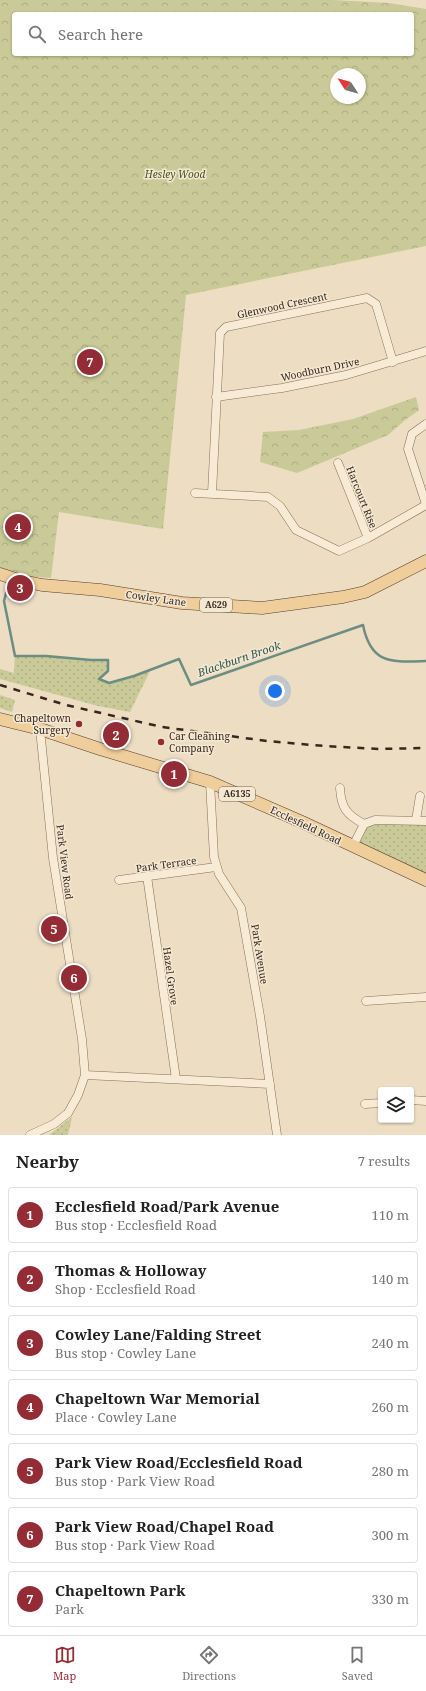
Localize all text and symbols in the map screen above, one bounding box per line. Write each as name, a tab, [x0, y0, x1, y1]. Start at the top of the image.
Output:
search box	[12, 12, 414, 56]
icon: search	[26, 23, 48, 45]
text: Search here	[58, 24, 143, 44]
north arrow	[330, 68, 366, 104]
park label: Hesley Wood	[144, 167, 205, 181]
street label: Glenwood Crescent	[236, 289, 329, 321]
pin: 7	[77, 347, 103, 377]
street label: Woodburn Drive	[279, 354, 361, 384]
street label: Harcourt Rise	[343, 464, 381, 530]
pin: 4	[5, 512, 31, 542]
pin: 3	[7, 573, 33, 603]
street label: Cowley Lane	[125, 587, 187, 609]
road number: A629	[200, 598, 232, 612]
water label: Blackburn Brook	[194, 637, 283, 680]
your location	[265, 681, 285, 701]
place label: Chapeltown Surgery	[14, 711, 72, 737]
marker: Chapeltown Surgery	[74, 719, 84, 729]
pin: 2	[103, 720, 129, 750]
place label: Car Cleaning Company	[169, 729, 230, 755]
marker: Car Cleaning Company	[156, 737, 166, 747]
pin: 1	[161, 759, 187, 789]
road number: A6135	[219, 787, 255, 801]
street label: Ecclesfield Road	[268, 802, 344, 848]
street label: Park View Road	[53, 824, 77, 900]
street label: Park Terrace	[135, 853, 197, 875]
pin: 5	[41, 914, 67, 944]
street label: Park Avenue	[248, 923, 272, 985]
street label: Hazel Grove	[160, 946, 182, 1006]
pin: 6	[61, 963, 87, 993]
map controls	[378, 1087, 414, 1123]
button: layers	[378, 1087, 414, 1123]
text: Nearby	[16, 1150, 79, 1173]
text: 7 results	[358, 1152, 410, 1170]
text: Ecclesfield Road/Park Avenue	[55, 1196, 279, 1216]
text: 1	[26, 1206, 34, 1224]
text: 110 m	[372, 1206, 409, 1224]
text: Bus stop · Ecclesfield Road	[55, 1216, 217, 1234]
text: Thomas & Holloway	[55, 1260, 206, 1280]
text: 2	[26, 1270, 34, 1288]
text: 140 m	[372, 1270, 409, 1288]
text: Shop · Ecclesfield Road	[55, 1280, 196, 1298]
text: Cowley Lane/Falding Street	[55, 1324, 261, 1344]
text: 3	[26, 1334, 34, 1352]
text: 240 m	[372, 1334, 409, 1352]
text: Bus stop · Cowley Lane	[55, 1344, 196, 1362]
text: Chapeltown War Memorial	[55, 1388, 260, 1408]
text: 4	[26, 1398, 34, 1416]
text: 260 m	[372, 1398, 409, 1416]
text: Place · Cowley Lane	[55, 1408, 177, 1426]
text: Park View Road/Ecclesfield Road	[55, 1452, 302, 1472]
text: 5	[26, 1462, 34, 1480]
text: 280 m	[372, 1462, 409, 1480]
text: Bus stop · Park View Road	[55, 1472, 215, 1490]
text: Park View Road/Chapel Road	[55, 1516, 274, 1536]
text: 6	[26, 1526, 34, 1544]
text: 300 m	[372, 1526, 409, 1544]
text: Bus stop · Park View Road	[55, 1536, 215, 1554]
text: Chapeltown Park	[55, 1580, 186, 1600]
text: 7	[26, 1590, 34, 1608]
text: 330 m	[372, 1590, 409, 1608]
text: Park	[55, 1600, 84, 1618]
tab: Map	[53, 1644, 76, 1683]
tab: Directions	[182, 1644, 236, 1683]
tab: Saved	[342, 1644, 373, 1683]

